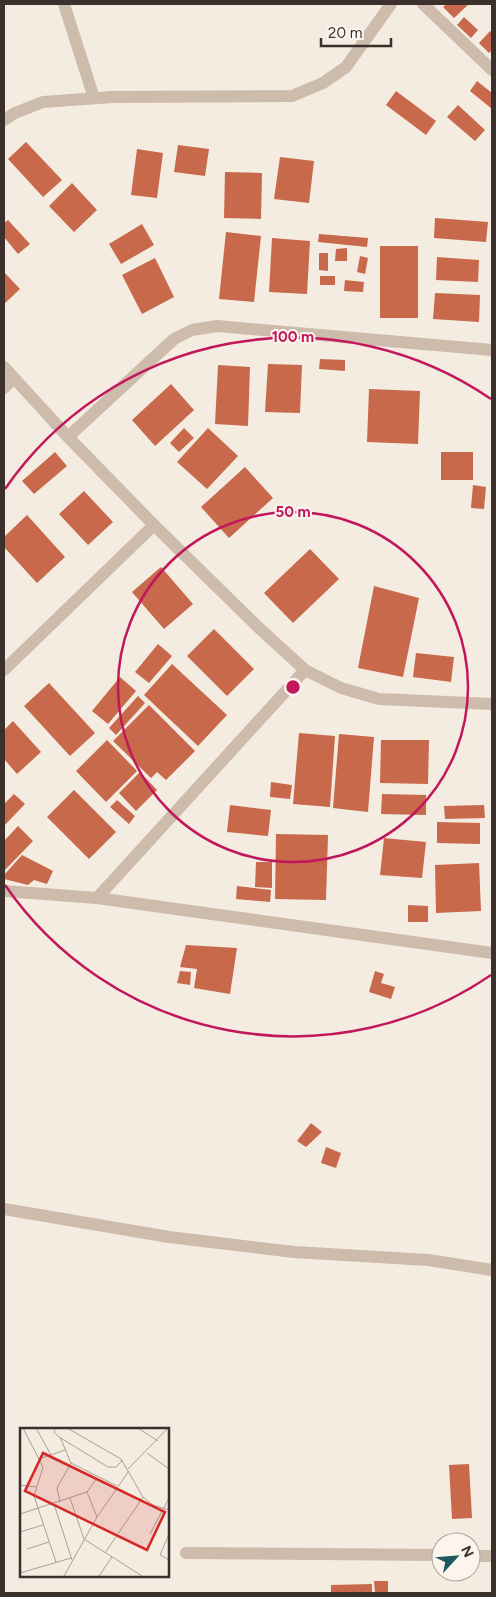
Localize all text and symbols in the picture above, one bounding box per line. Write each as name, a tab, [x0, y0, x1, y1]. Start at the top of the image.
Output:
scale bar	[321, 15, 391, 47]
text: 20 m	[328, 24, 362, 42]
text: 100 m	[272, 328, 314, 346]
text: 50 m	[275, 503, 311, 521]
centre of rings	[284, 678, 302, 696]
inset map	[20, 1428, 169, 1577]
north arrow	[431, 1532, 481, 1582]
text: N	[457, 1543, 477, 1560]

